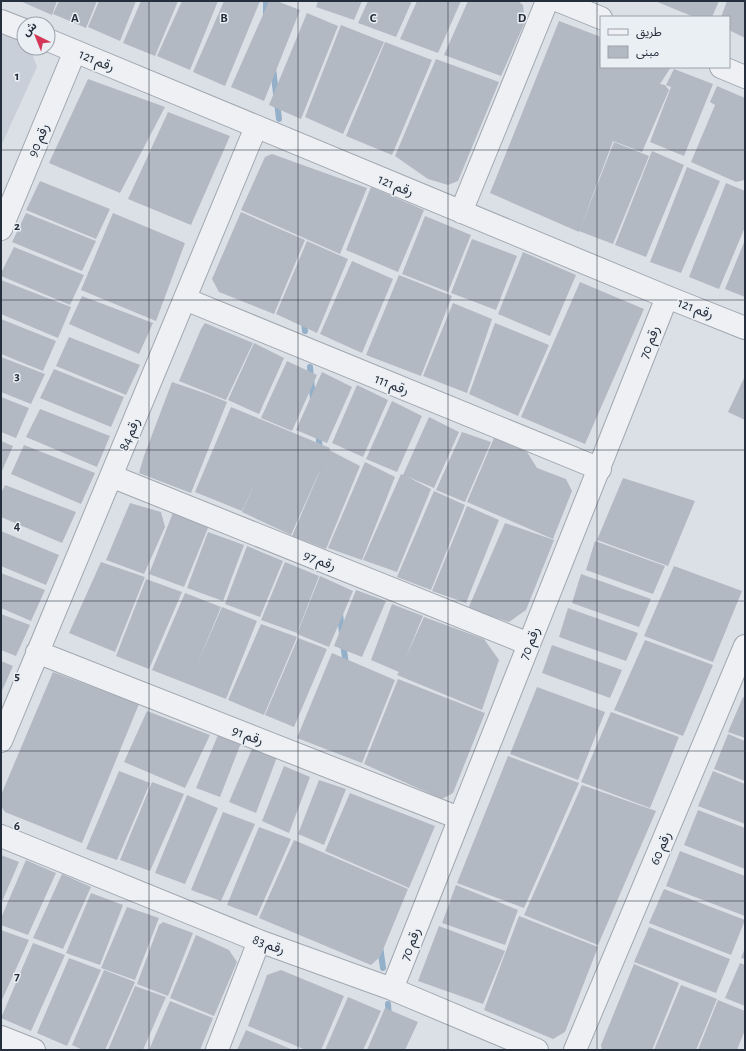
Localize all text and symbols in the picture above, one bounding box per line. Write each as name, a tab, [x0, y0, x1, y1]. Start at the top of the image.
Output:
text: A	[71, 12, 79, 25]
text: B	[220, 12, 228, 25]
text: C	[370, 12, 377, 25]
text: D	[518, 12, 527, 25]
north arrow	[16, 16, 56, 56]
legend	[600, 16, 730, 68]
text: ش	[20, 20, 39, 39]
text: طريق	[636, 26, 662, 40]
text: مبنى	[636, 46, 659, 59]
street label: رقم 121	[76, 47, 116, 77]
text: 1	[15, 70, 19, 83]
street label: رقم 90	[26, 121, 55, 160]
street label: رقم 121	[375, 172, 415, 202]
text: 2	[14, 220, 20, 233]
street label: رقم 121	[675, 296, 716, 325]
street label: رقم 70	[637, 324, 665, 362]
text: 3	[14, 370, 20, 383]
street label: رقم 111	[371, 372, 411, 401]
street label: رقم 84	[117, 416, 146, 454]
text: 4	[14, 520, 21, 533]
street label: رقم 97	[300, 548, 338, 576]
street label: رقم 70	[517, 625, 546, 663]
text: 5	[14, 670, 20, 683]
street label: رقم 91	[229, 724, 265, 751]
text: 6	[14, 820, 20, 833]
street label: رقم 60	[648, 829, 677, 868]
street label: رقم 70	[398, 926, 426, 964]
street label: رقم 83	[249, 932, 287, 960]
text: 7	[14, 970, 20, 983]

